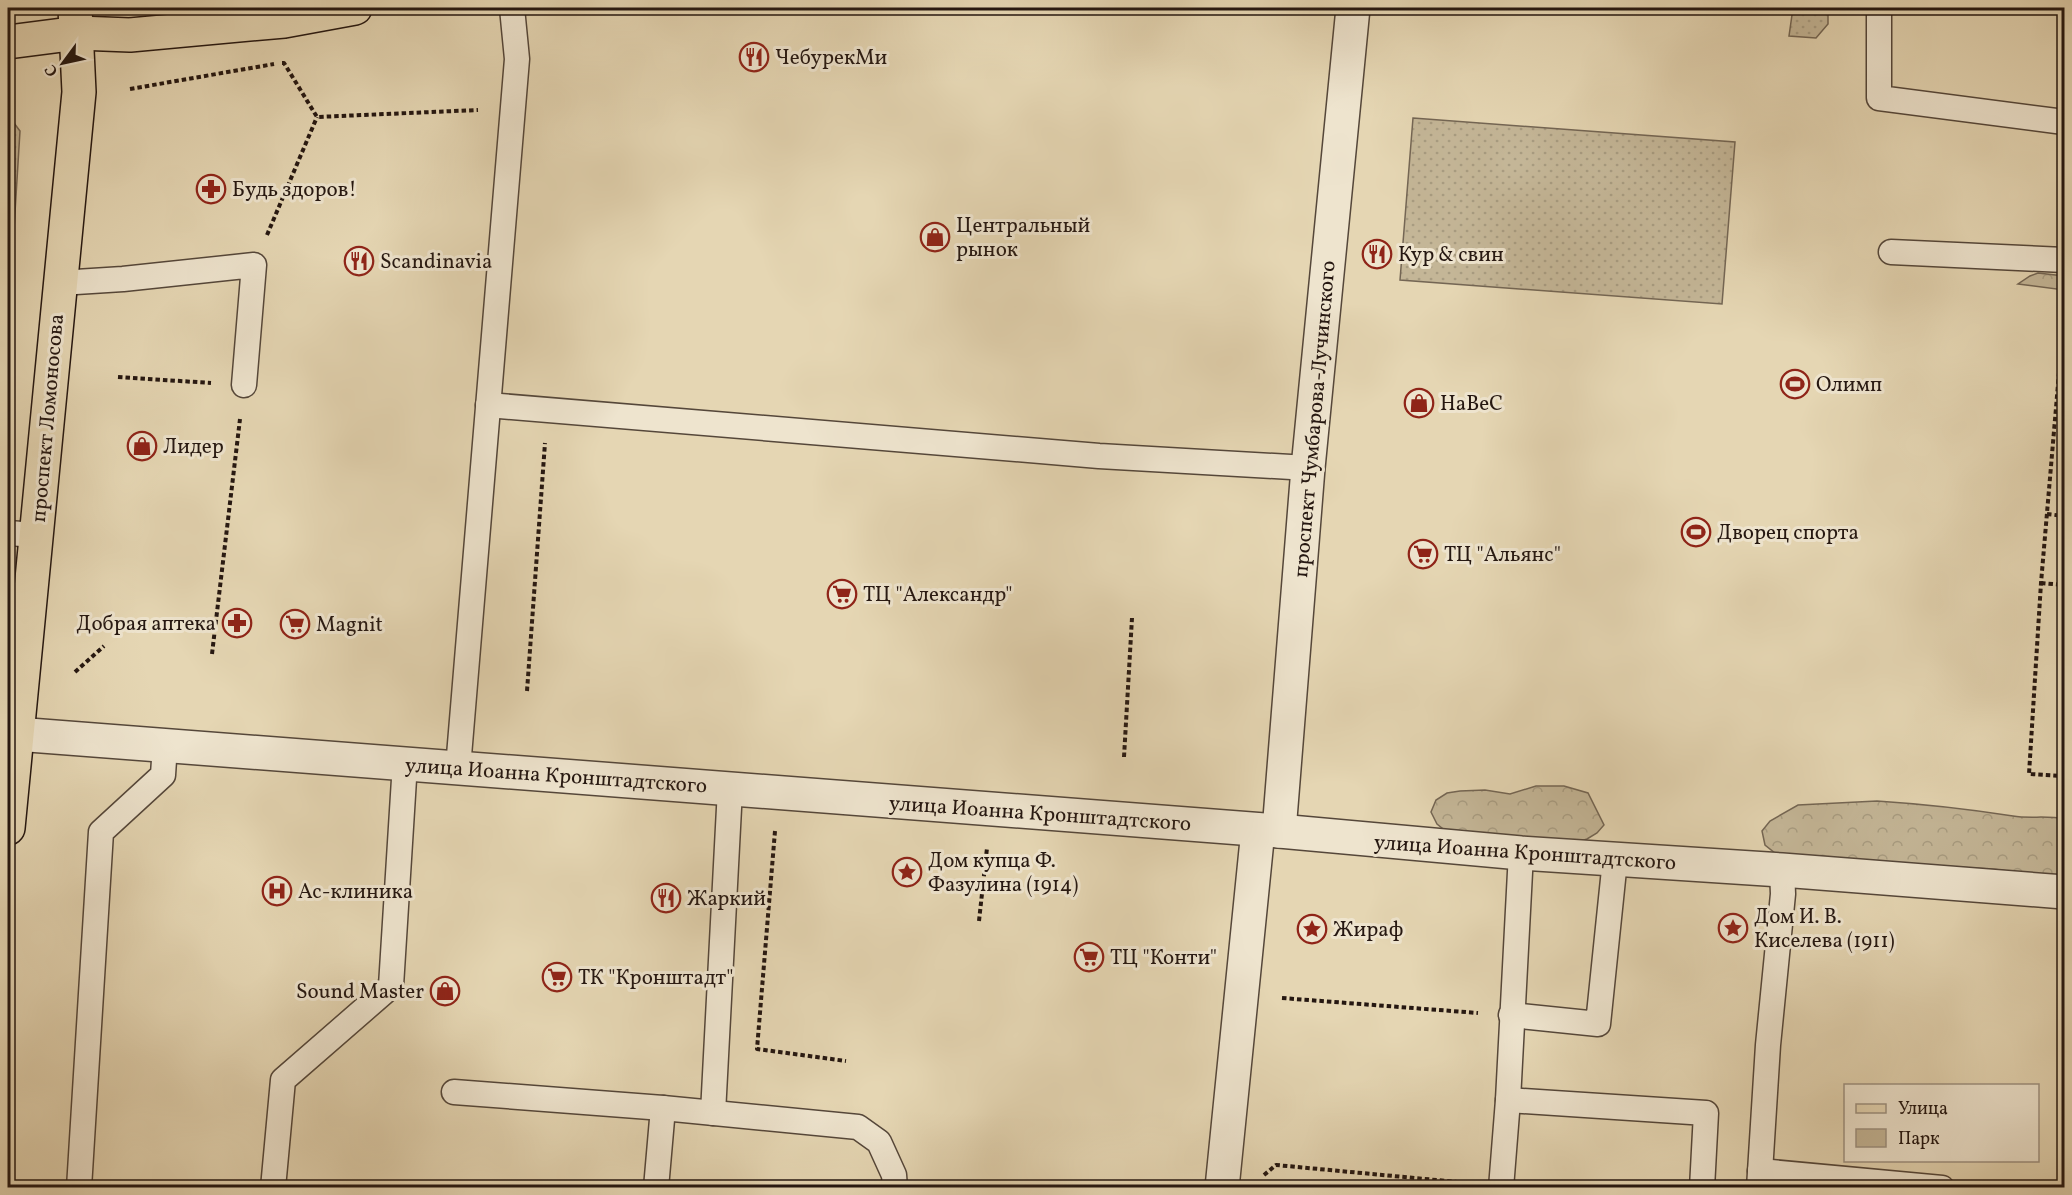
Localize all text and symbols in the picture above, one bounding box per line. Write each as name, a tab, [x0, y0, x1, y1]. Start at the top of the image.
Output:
north arrow	[33, 33, 93, 93]
restaurant icon: ЧебурекМи	[738, 41, 770, 73]
place label: ЧебурекМи	[775, 44, 888, 73]
text: С	[40, 60, 64, 80]
pharmacy icon: Будь здоров!	[195, 173, 227, 205]
place label: Будь здоров!	[232, 176, 357, 205]
place label: Центральный рынок	[956, 212, 1090, 265]
shop icon: Центральный рынок	[919, 221, 951, 253]
restaurant icon: Кур & свин	[1361, 238, 1393, 270]
place label: Кур & свин	[1398, 241, 1504, 270]
restaurant icon: Scandinavia	[343, 245, 375, 277]
place label: Scandinavia	[380, 248, 492, 277]
street label: проспект Чумбарова-Лучинского	[1287, 259, 1344, 579]
street label: проспект Ломоносова	[25, 313, 72, 524]
sports icon: Олимп	[1779, 368, 1811, 400]
place label: Олимп	[1816, 371, 1882, 400]
shop icon: НаВеС	[1403, 387, 1435, 419]
place label: НаВеС	[1440, 390, 1503, 419]
shop icon: Лидер	[126, 430, 158, 462]
place label: Лидер	[163, 433, 224, 462]
sports icon: Дворец спорта	[1680, 516, 1712, 548]
place label: Дворец спорта	[1717, 519, 1859, 548]
supermarket icon: ТЦ "Альянс"	[1407, 538, 1439, 570]
place label: ТЦ "Альянс"	[1444, 541, 1561, 570]
supermarket icon: ТЦ "Александр"	[826, 578, 858, 610]
place label: ТЦ "Александр"	[863, 581, 1013, 610]
pharmacy icon: Добрая аптека	[221, 607, 253, 639]
supermarket icon: Magnit	[279, 608, 311, 640]
place label: Добрая аптека	[76, 610, 216, 639]
place label: Magnit	[316, 611, 383, 640]
street label: улица Иоанна Кронштадтского	[404, 751, 708, 802]
street label: улица Иоанна Кронштадтского	[888, 789, 1192, 840]
street label: улица Иоанна Кронштадтского	[1373, 828, 1677, 879]
place label: Дом купца Ф. Фазулина (1914)	[928, 847, 1078, 900]
place icon: Дом купца Ф. Фазулина (1914)	[891, 856, 923, 888]
hospital icon: Ас-клиника	[261, 875, 293, 907]
place label: Ас-клиника	[298, 878, 413, 907]
restaurant icon: Жаркий	[650, 882, 682, 914]
place label: Жаркий	[687, 885, 766, 914]
place label: Дом И. В. Киселева (1911)	[1754, 903, 1895, 956]
place icon: Дом И. В. Киселева (1911)	[1717, 912, 1749, 944]
place icon: Жираф	[1296, 913, 1328, 945]
place label: Жираф	[1333, 916, 1403, 945]
supermarket icon: ТЦ "Конти"	[1073, 941, 1105, 973]
place label: ТЦ "Конти"	[1110, 944, 1217, 973]
supermarket icon: ТК "Кронштадт"	[541, 961, 573, 993]
place label: ТК "Кронштадт"	[578, 964, 733, 993]
shop icon: Sound Master	[429, 975, 461, 1007]
place label: Sound Master	[296, 978, 424, 1007]
legend	[1844, 1084, 2039, 1162]
text: Улица	[1898, 1097, 1948, 1122]
text: Парк	[1898, 1127, 1940, 1152]

